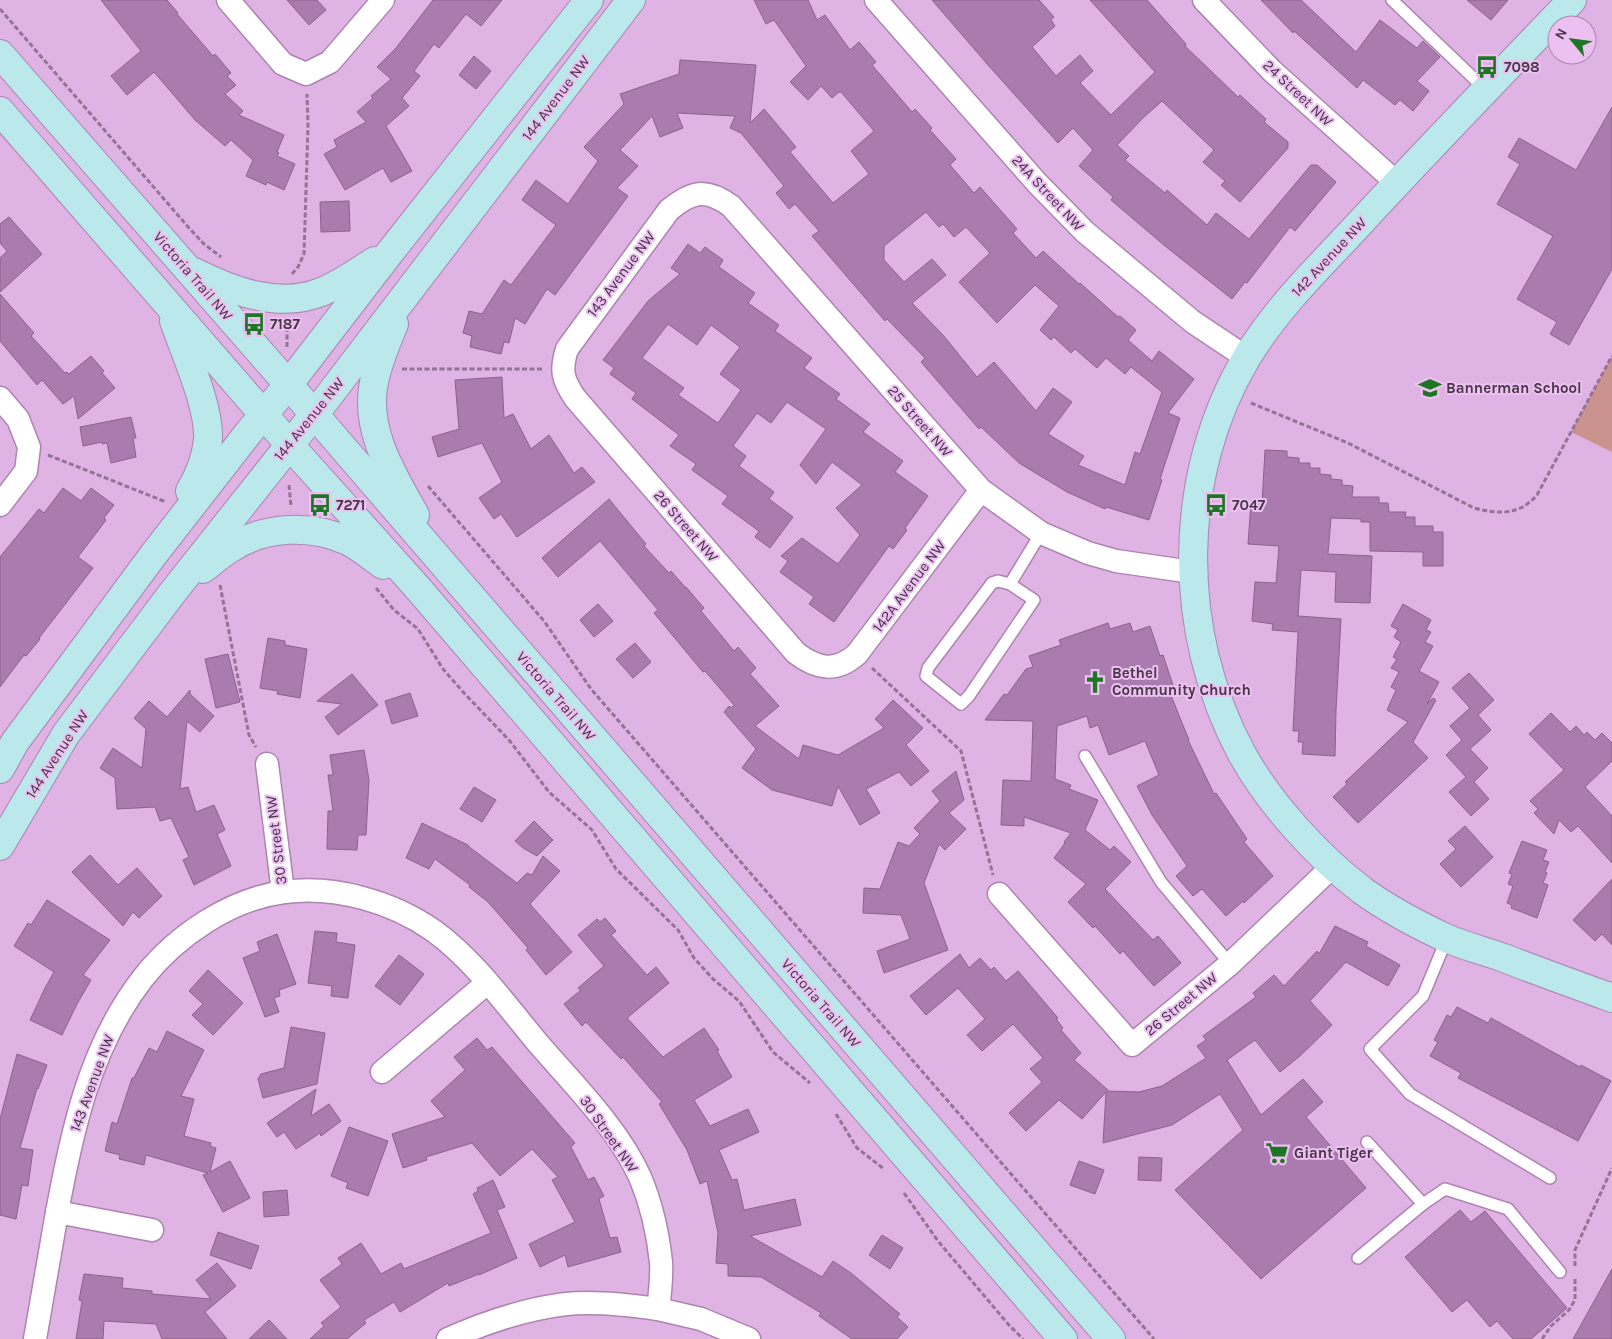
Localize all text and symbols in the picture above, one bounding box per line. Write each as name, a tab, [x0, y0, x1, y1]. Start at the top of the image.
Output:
north arrow	[1547, 15, 1597, 65]
text: N	[1551, 25, 1571, 42]
street label: 144 Avenue NW	[518, 51, 594, 144]
bus stop icon: 7098	[1474, 54, 1500, 80]
street label: 24 Street NW	[1259, 56, 1337, 130]
place label: 7098	[1504, 58, 1540, 76]
street label: 24A Street NW	[1008, 151, 1088, 235]
street label: 142 Avenue NW	[1288, 213, 1371, 301]
street label: 143 Avenue NW	[583, 227, 659, 320]
street label: Victoria Trail NW	[149, 228, 237, 325]
bus stop icon: 7187	[241, 311, 267, 337]
place label: 7187	[270, 315, 301, 333]
street label: 144 Avenue NW	[270, 373, 348, 464]
school or university icon: Bannerman School	[1417, 375, 1443, 401]
place label: Bannerman School	[1446, 379, 1582, 397]
street label: 25 Street NW	[884, 381, 956, 461]
street label: 26 Street NW	[650, 486, 722, 566]
bus stop icon: 7271	[307, 492, 333, 518]
bus stop icon: 7047	[1203, 492, 1229, 518]
place label: 7271	[336, 496, 365, 514]
place label: 7047	[1232, 496, 1266, 514]
street label: 142A Avenue NW	[868, 536, 950, 636]
street label: Victoria Trail NW	[512, 648, 600, 745]
place label: Bethel Community Church	[1112, 664, 1251, 699]
church icon: Bethel Community Church	[1082, 669, 1108, 695]
street label: 144 Avenue NW	[22, 706, 93, 802]
street label: 30 Street NW	[262, 794, 290, 886]
street label: Victoria Trail NW	[777, 955, 865, 1052]
street label: 26 Street NW	[1141, 968, 1221, 1040]
street label: 143 Avenue NW	[66, 1031, 118, 1134]
street label: 30 Street NW	[576, 1092, 642, 1176]
supermarket icon: Giant Tiger	[1264, 1140, 1290, 1166]
place label: Giant Tiger	[1294, 1144, 1372, 1162]

